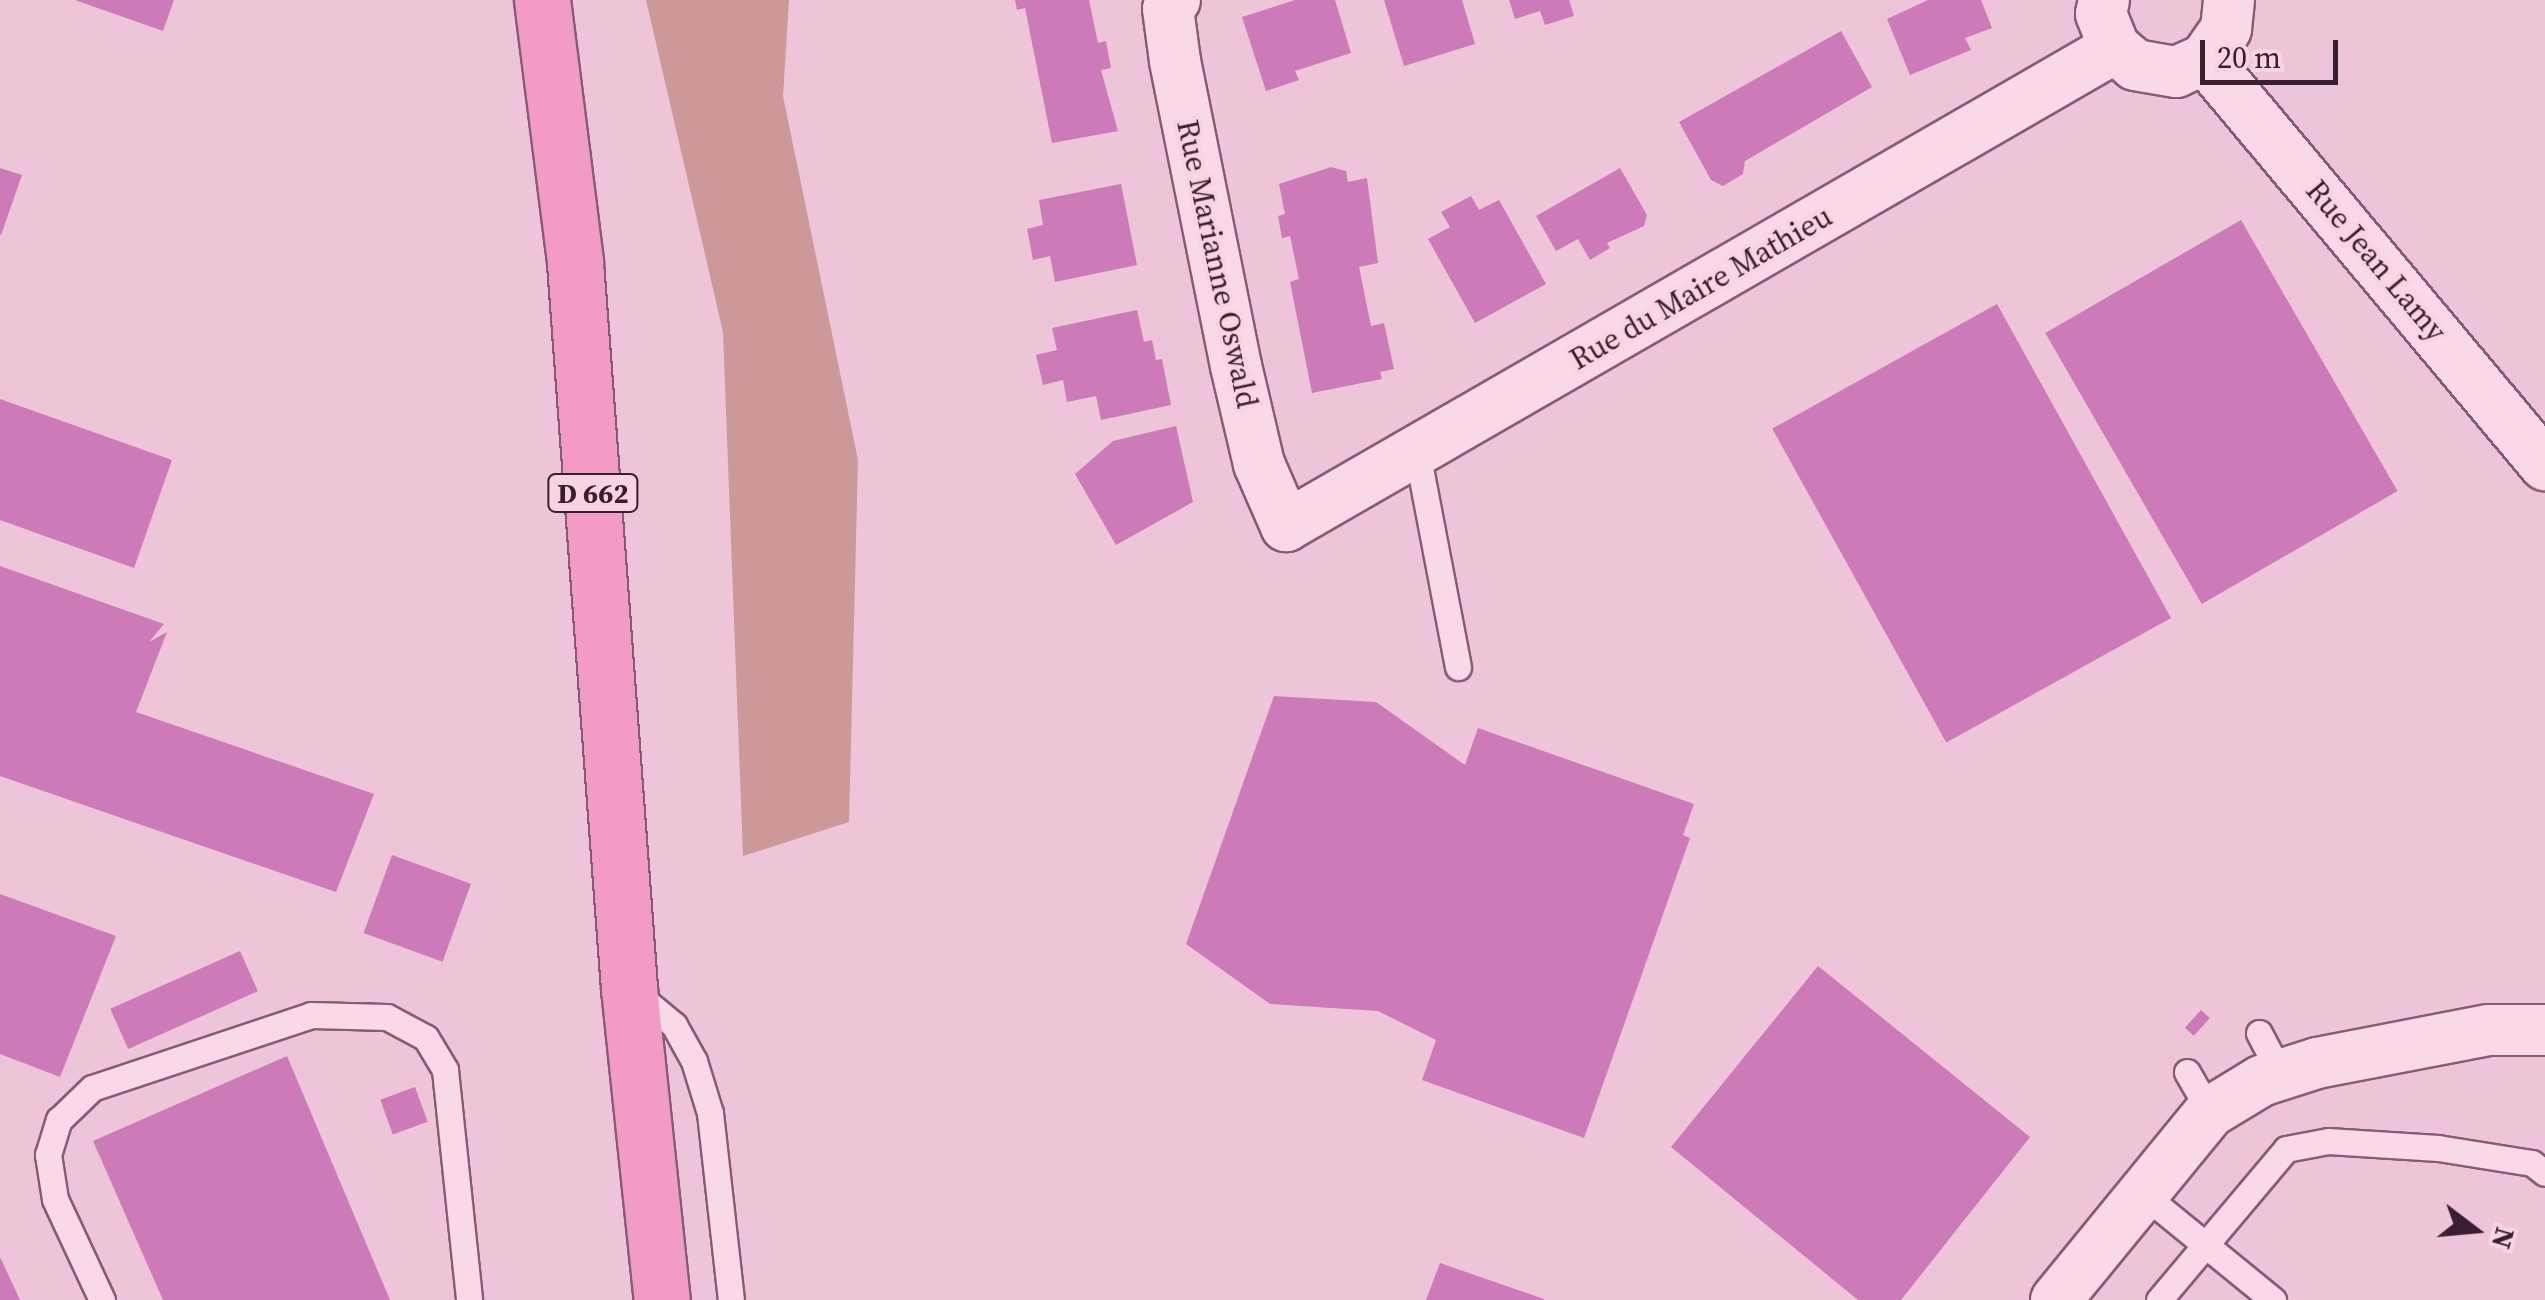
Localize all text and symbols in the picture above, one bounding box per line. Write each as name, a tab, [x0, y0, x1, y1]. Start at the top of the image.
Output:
scale bar	[2205, 20, 2342, 82]
text: 20 m	[2217, 37, 2281, 78]
street label: Rue Marianne Oswald	[1169, 117, 1265, 411]
street label: Rue Jean Lamy	[2298, 173, 2454, 349]
street label: Rue du Maire Mathieu	[1564, 198, 1838, 378]
road number: D 662	[546, 470, 640, 516]
north arrow	[2425, 1180, 2525, 1280]
text: N	[2483, 1223, 2525, 1253]

